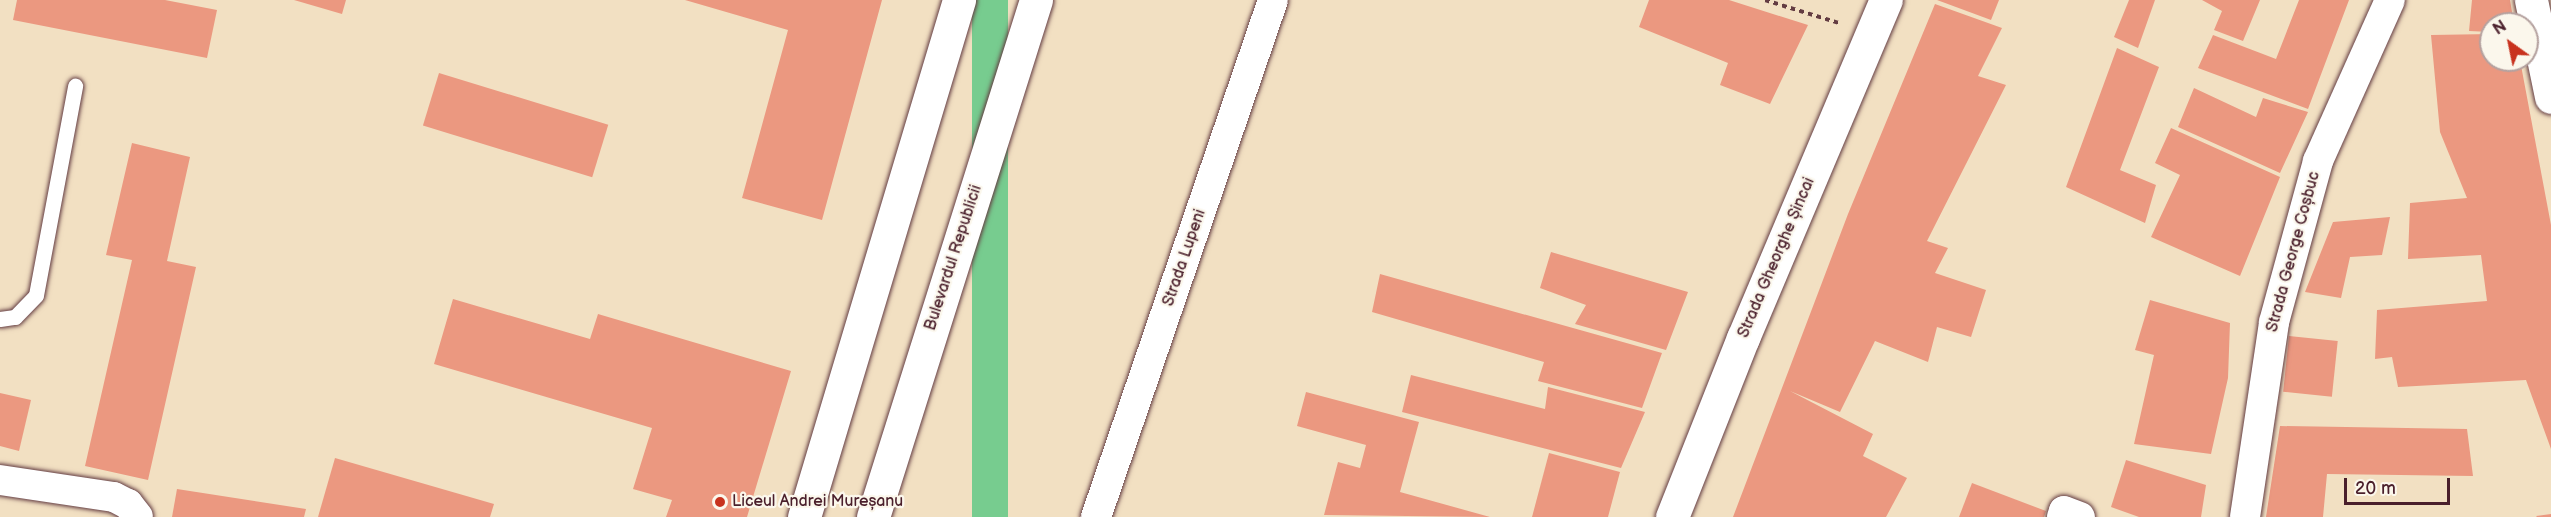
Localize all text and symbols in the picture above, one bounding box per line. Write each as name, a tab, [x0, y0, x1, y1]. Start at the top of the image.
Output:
north arrow	[2479, 12, 2539, 72]
text: N	[2490, 17, 2510, 39]
street label: Strada George Coșbuc	[2263, 170, 2325, 334]
street label: Strada Gheorghe Șincai	[1735, 175, 1819, 341]
street label: Bulevardul Republicii	[921, 183, 987, 333]
street label: Strada Lupeni	[1159, 207, 1211, 309]
scale bar	[2347, 466, 2454, 504]
text: 20 m	[2355, 478, 2396, 499]
place label: Liceul Andrei Mureșanu	[732, 492, 903, 512]
marker: Liceul Andrei Mureșanu	[713, 495, 727, 509]

